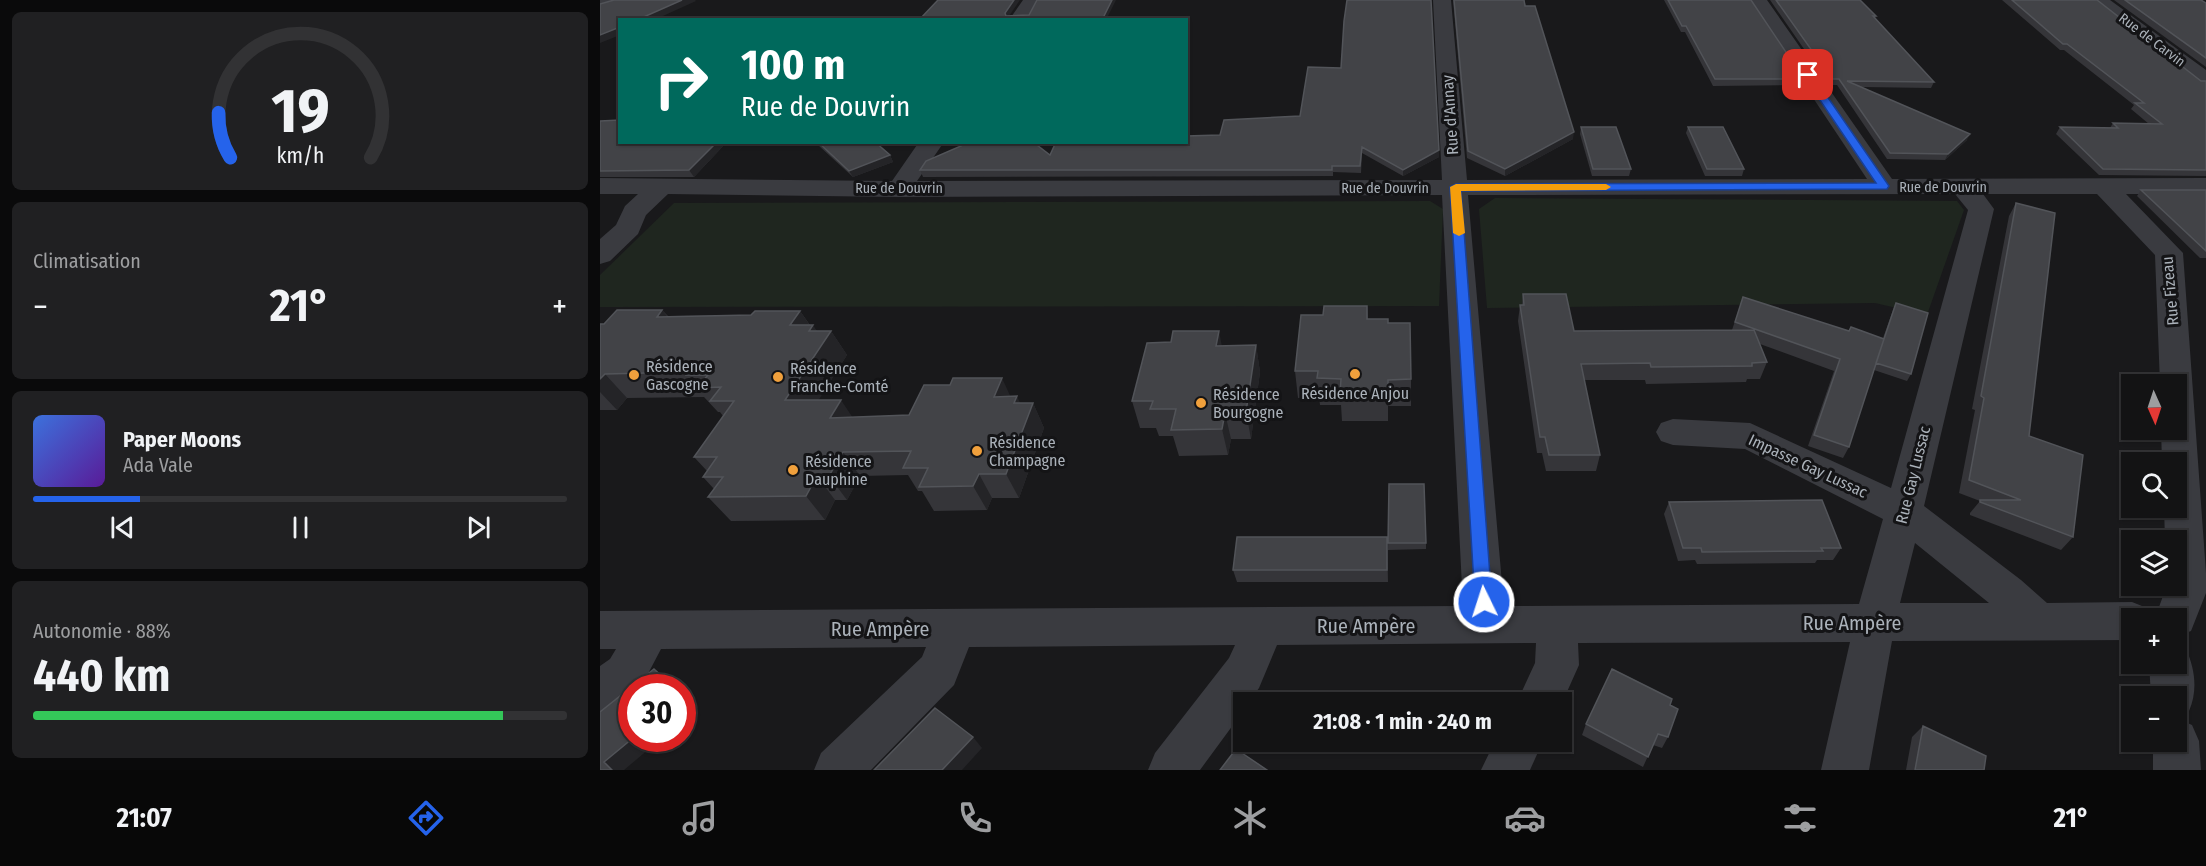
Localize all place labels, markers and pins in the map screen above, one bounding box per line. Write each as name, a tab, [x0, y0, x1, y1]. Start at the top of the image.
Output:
pin	[1782, 49, 1833, 100]
place label: Résidence Gascogne	[646, 357, 713, 394]
place label: Résidence Franche-Comté	[790, 359, 888, 396]
marker: Résidence Anjou	[1348, 367, 1362, 381]
marker: Résidence Gascogne	[627, 368, 641, 382]
marker: Résidence Franche-Comté	[771, 370, 785, 384]
place label: Résidence Anjou	[1301, 384, 1409, 403]
place label: Résidence Bourgogne	[1213, 385, 1284, 422]
marker: Résidence Bourgogne	[1194, 396, 1208, 410]
place label: Résidence Champagne	[989, 433, 1066, 470]
marker: Résidence Champagne	[970, 444, 984, 458]
place label: Résidence Dauphine	[805, 452, 872, 489]
marker: Résidence Dauphine	[786, 463, 800, 477]

